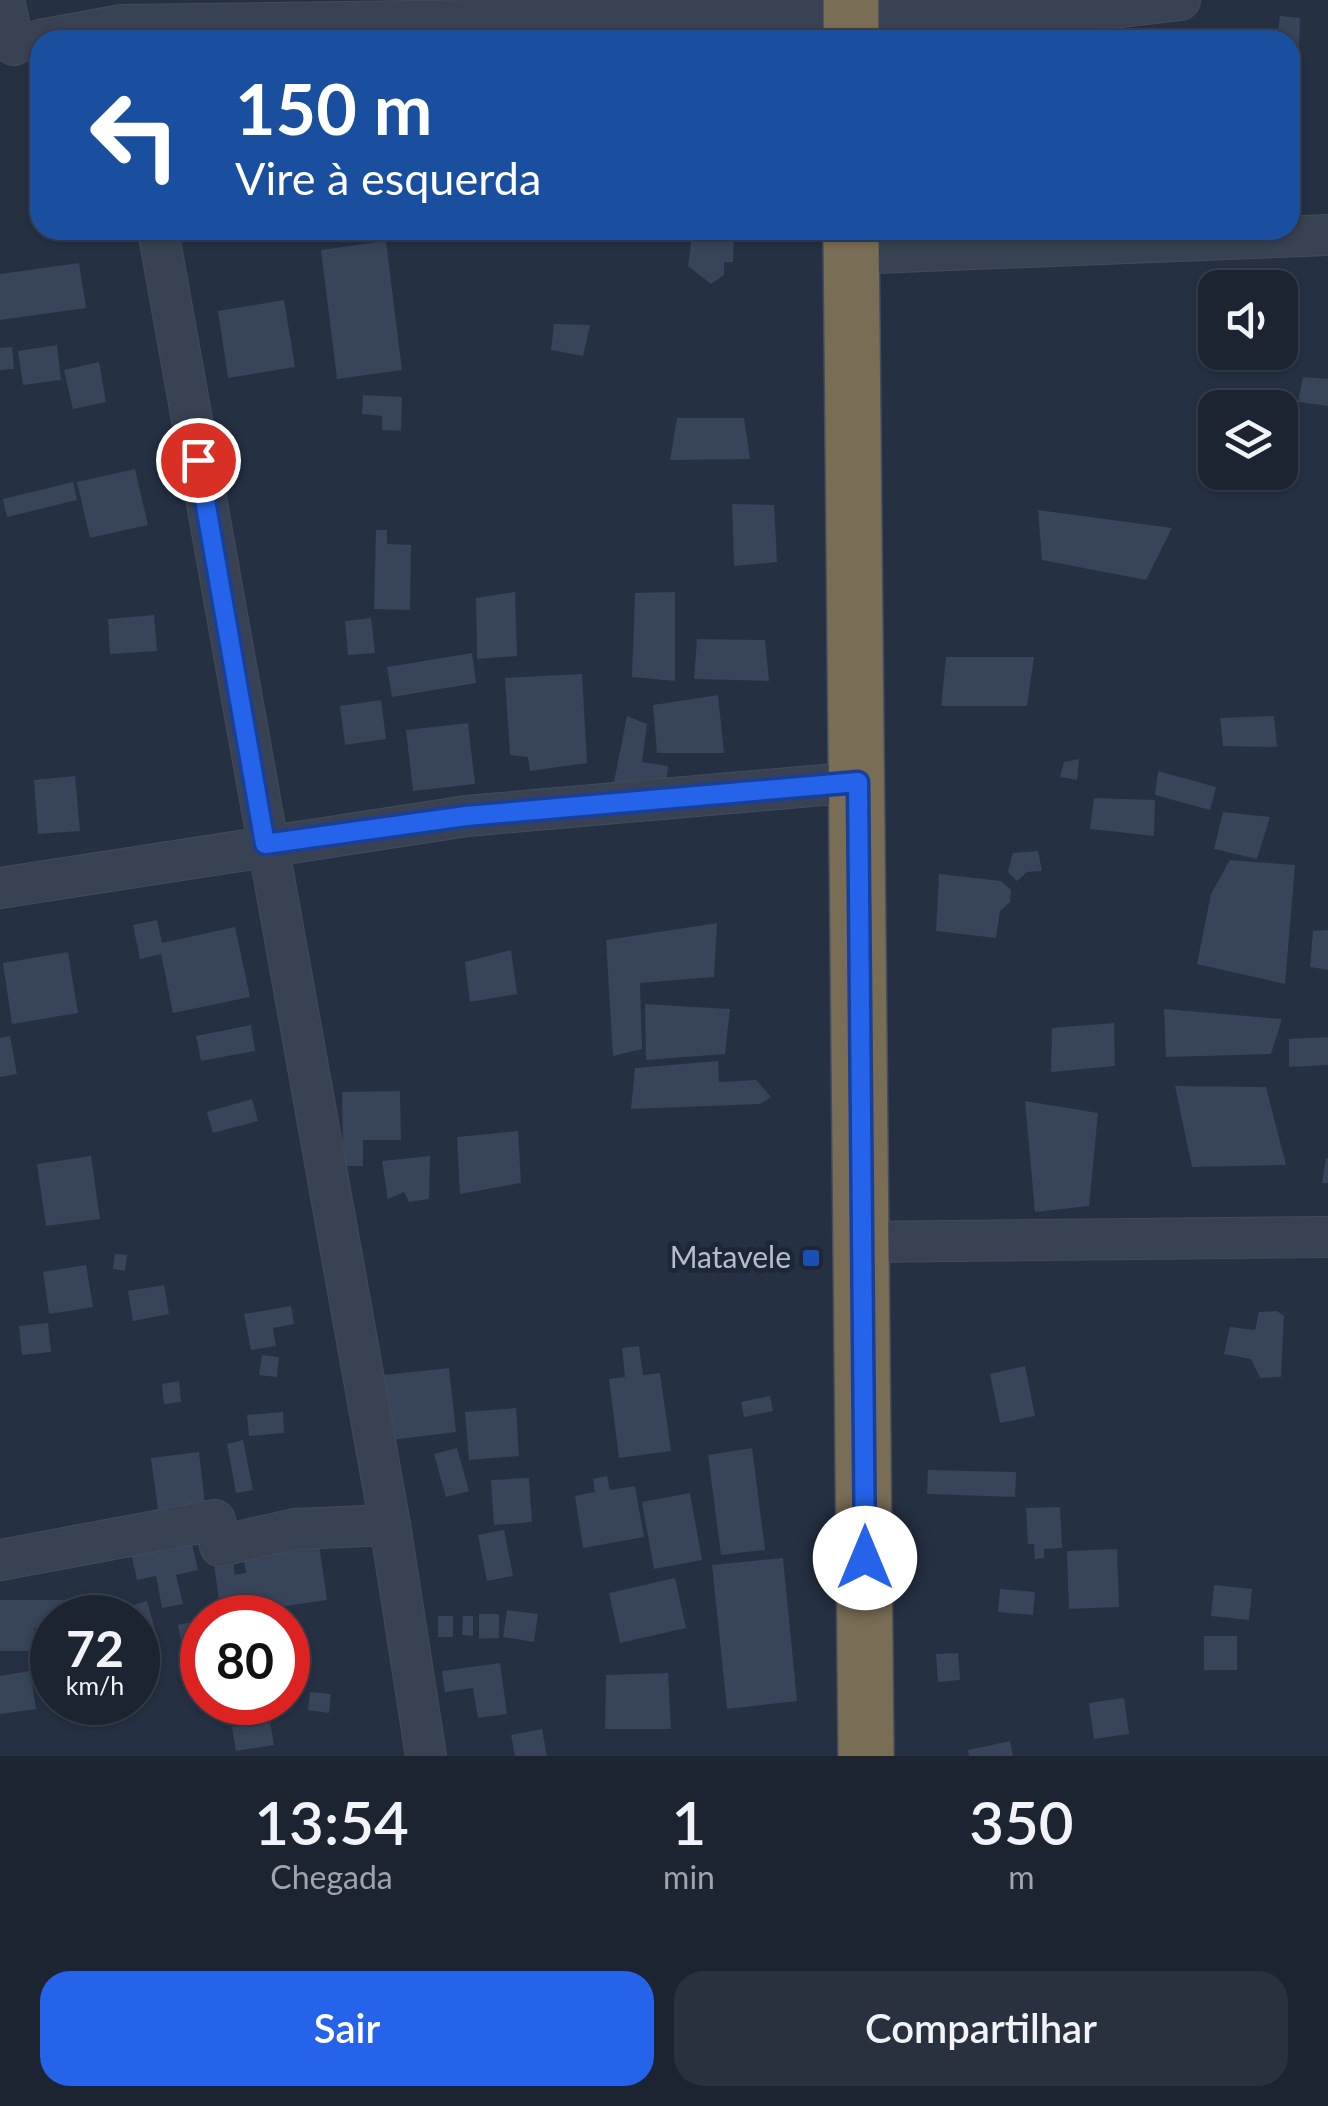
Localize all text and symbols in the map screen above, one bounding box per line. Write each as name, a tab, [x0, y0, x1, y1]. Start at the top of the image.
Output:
text: 150 m	[235, 66, 432, 150]
icon: left	[70, 70, 200, 200]
text: Vire à esquerda	[235, 151, 541, 205]
map controls	[1198, 270, 1298, 490]
button: sound	[1198, 270, 1298, 370]
button: layers	[1198, 390, 1298, 490]
pin	[156, 418, 241, 503]
icon: arrive	[171, 433, 226, 488]
place label: Matavele	[670, 1238, 791, 1274]
marker: Matavele	[800, 1247, 822, 1269]
position arrow	[813, 1506, 917, 1610]
speed limit sign: 80	[180, 1595, 310, 1725]
text: 72	[66, 1618, 124, 1678]
text: km/h	[66, 1670, 124, 1700]
text: 13:54	[254, 1786, 409, 1858]
text: 1	[672, 1786, 706, 1858]
text: 350	[969, 1786, 1074, 1858]
text: Chegada	[270, 1857, 393, 1896]
text: min	[663, 1857, 715, 1896]
text: m	[1008, 1857, 1035, 1896]
button: Sair	[40, 1971, 654, 2086]
button: Compartilhar	[674, 1971, 1288, 2086]

